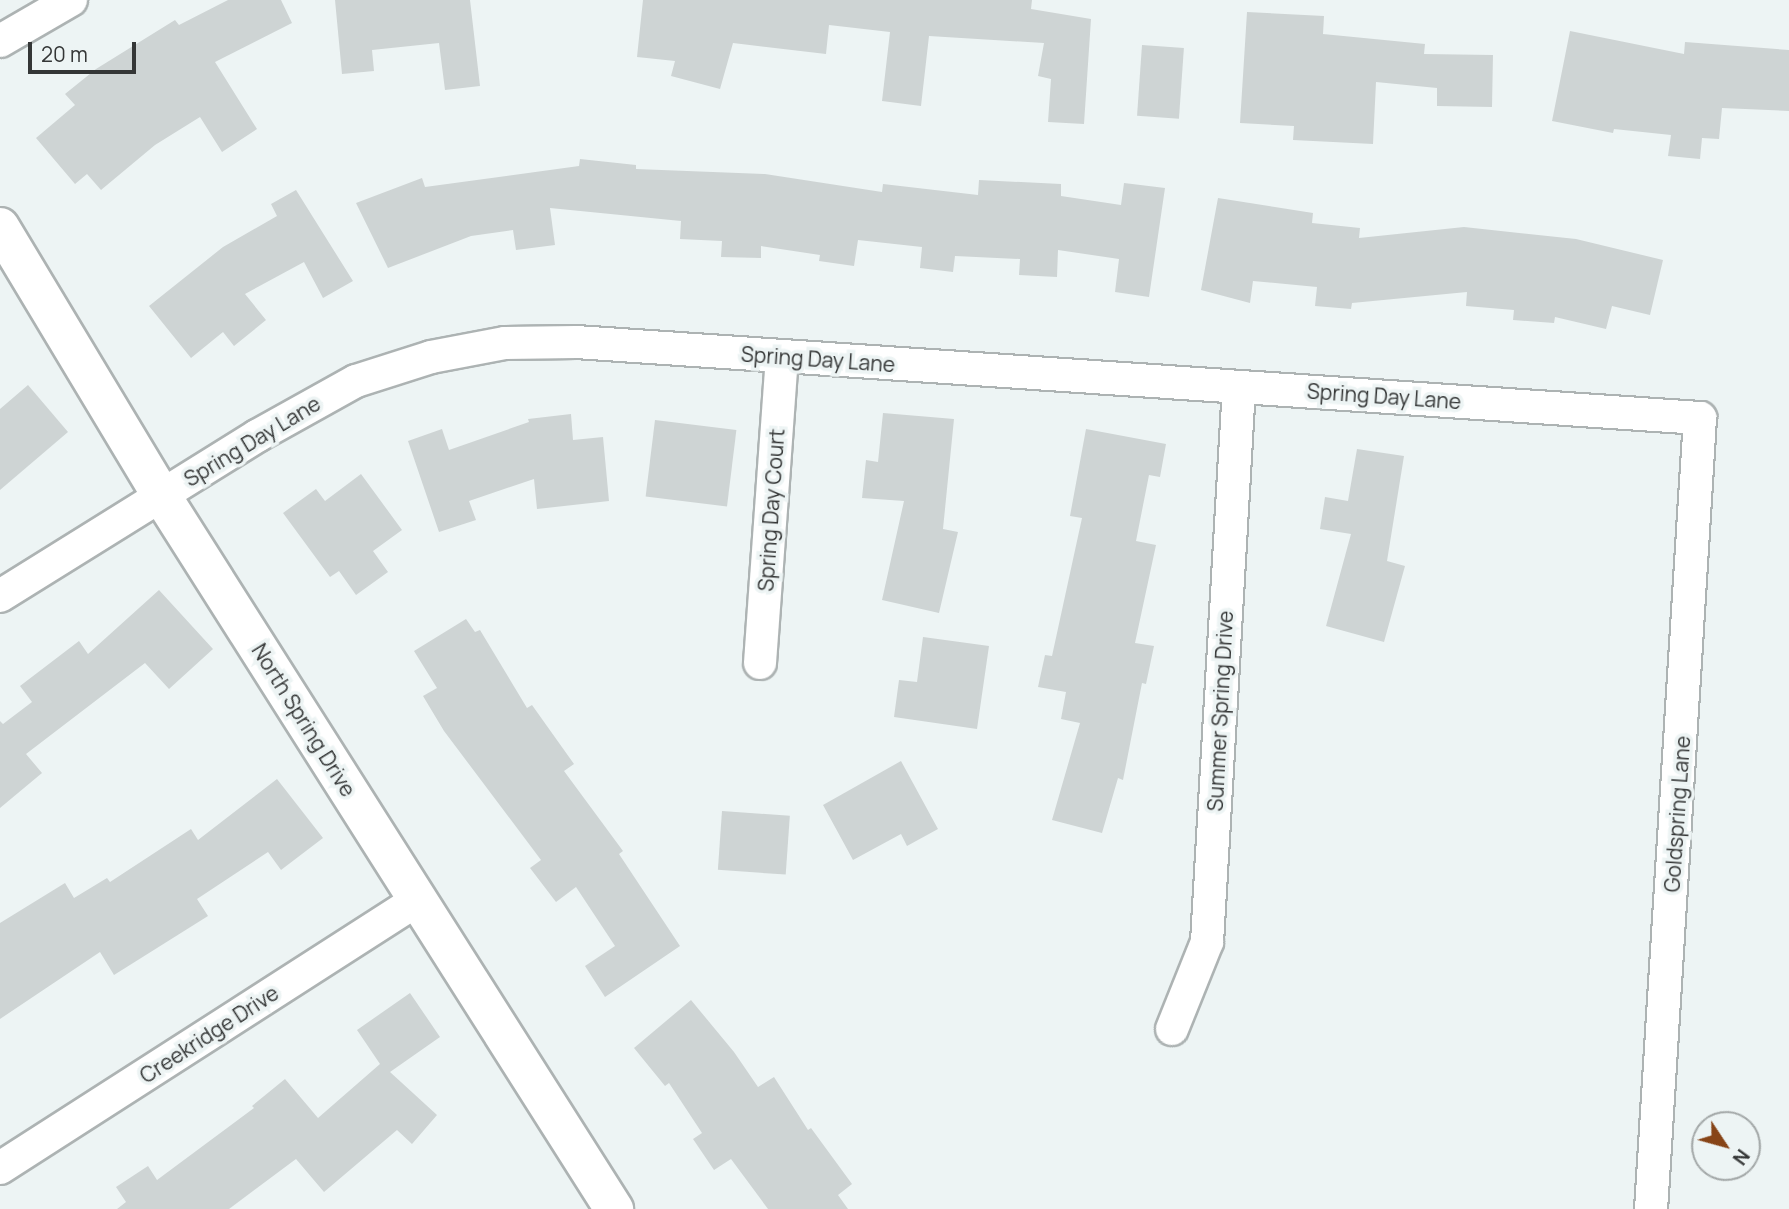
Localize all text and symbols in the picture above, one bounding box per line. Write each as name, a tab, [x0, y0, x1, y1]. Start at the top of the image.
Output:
scale bar	[32, 28, 140, 72]
text: 20 m	[41, 40, 88, 68]
street label: Spring Day Lane	[740, 341, 896, 377]
street label: Spring Day Lane	[1306, 378, 1462, 414]
street label: Spring Day Lane	[179, 390, 325, 492]
street label: Spring Day Court	[753, 428, 789, 592]
street label: Summer Spring Drive	[1202, 610, 1238, 812]
street label: North Spring Drive	[247, 639, 361, 801]
street label: Goldspring Lane	[1659, 735, 1695, 893]
street label: Creekridge Drive	[135, 980, 283, 1088]
north arrow	[1691, 1111, 1761, 1181]
text: N	[1727, 1144, 1756, 1170]

